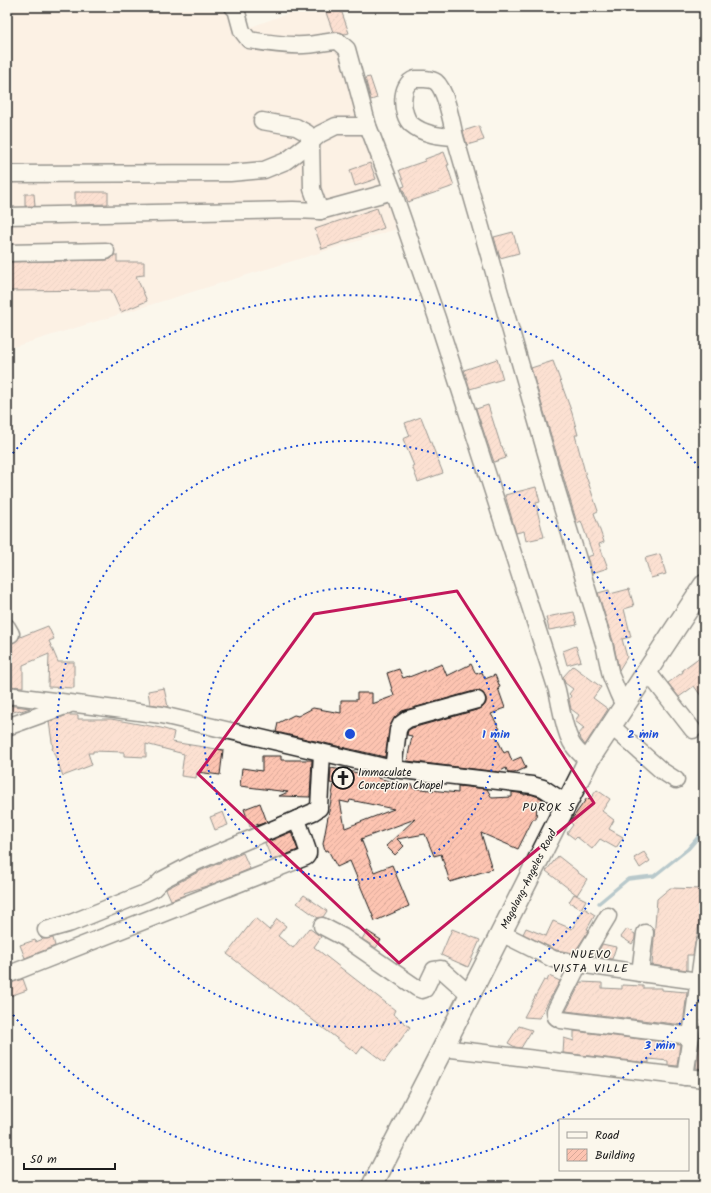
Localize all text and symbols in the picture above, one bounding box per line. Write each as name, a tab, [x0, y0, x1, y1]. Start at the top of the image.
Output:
text: 1 min	[482, 725, 510, 744]
text: 2 min	[627, 725, 659, 744]
centre of rings	[343, 727, 357, 741]
place label: Immaculate Conception Chapel	[358, 764, 444, 795]
church icon: Immaculate Conception Chapel	[330, 765, 356, 791]
district label: PUROK 5	[522, 798, 576, 817]
street label: Magalang-Angeles Road	[496, 826, 562, 932]
district label: NUEVO VISTA VILLE	[553, 945, 629, 978]
text: 3 min	[644, 1036, 676, 1055]
legend	[559, 1119, 689, 1171]
text: Road	[595, 1126, 620, 1145]
scale bar	[24, 1145, 115, 1171]
text: Building	[595, 1146, 635, 1165]
text: 50 m	[30, 1150, 57, 1169]

